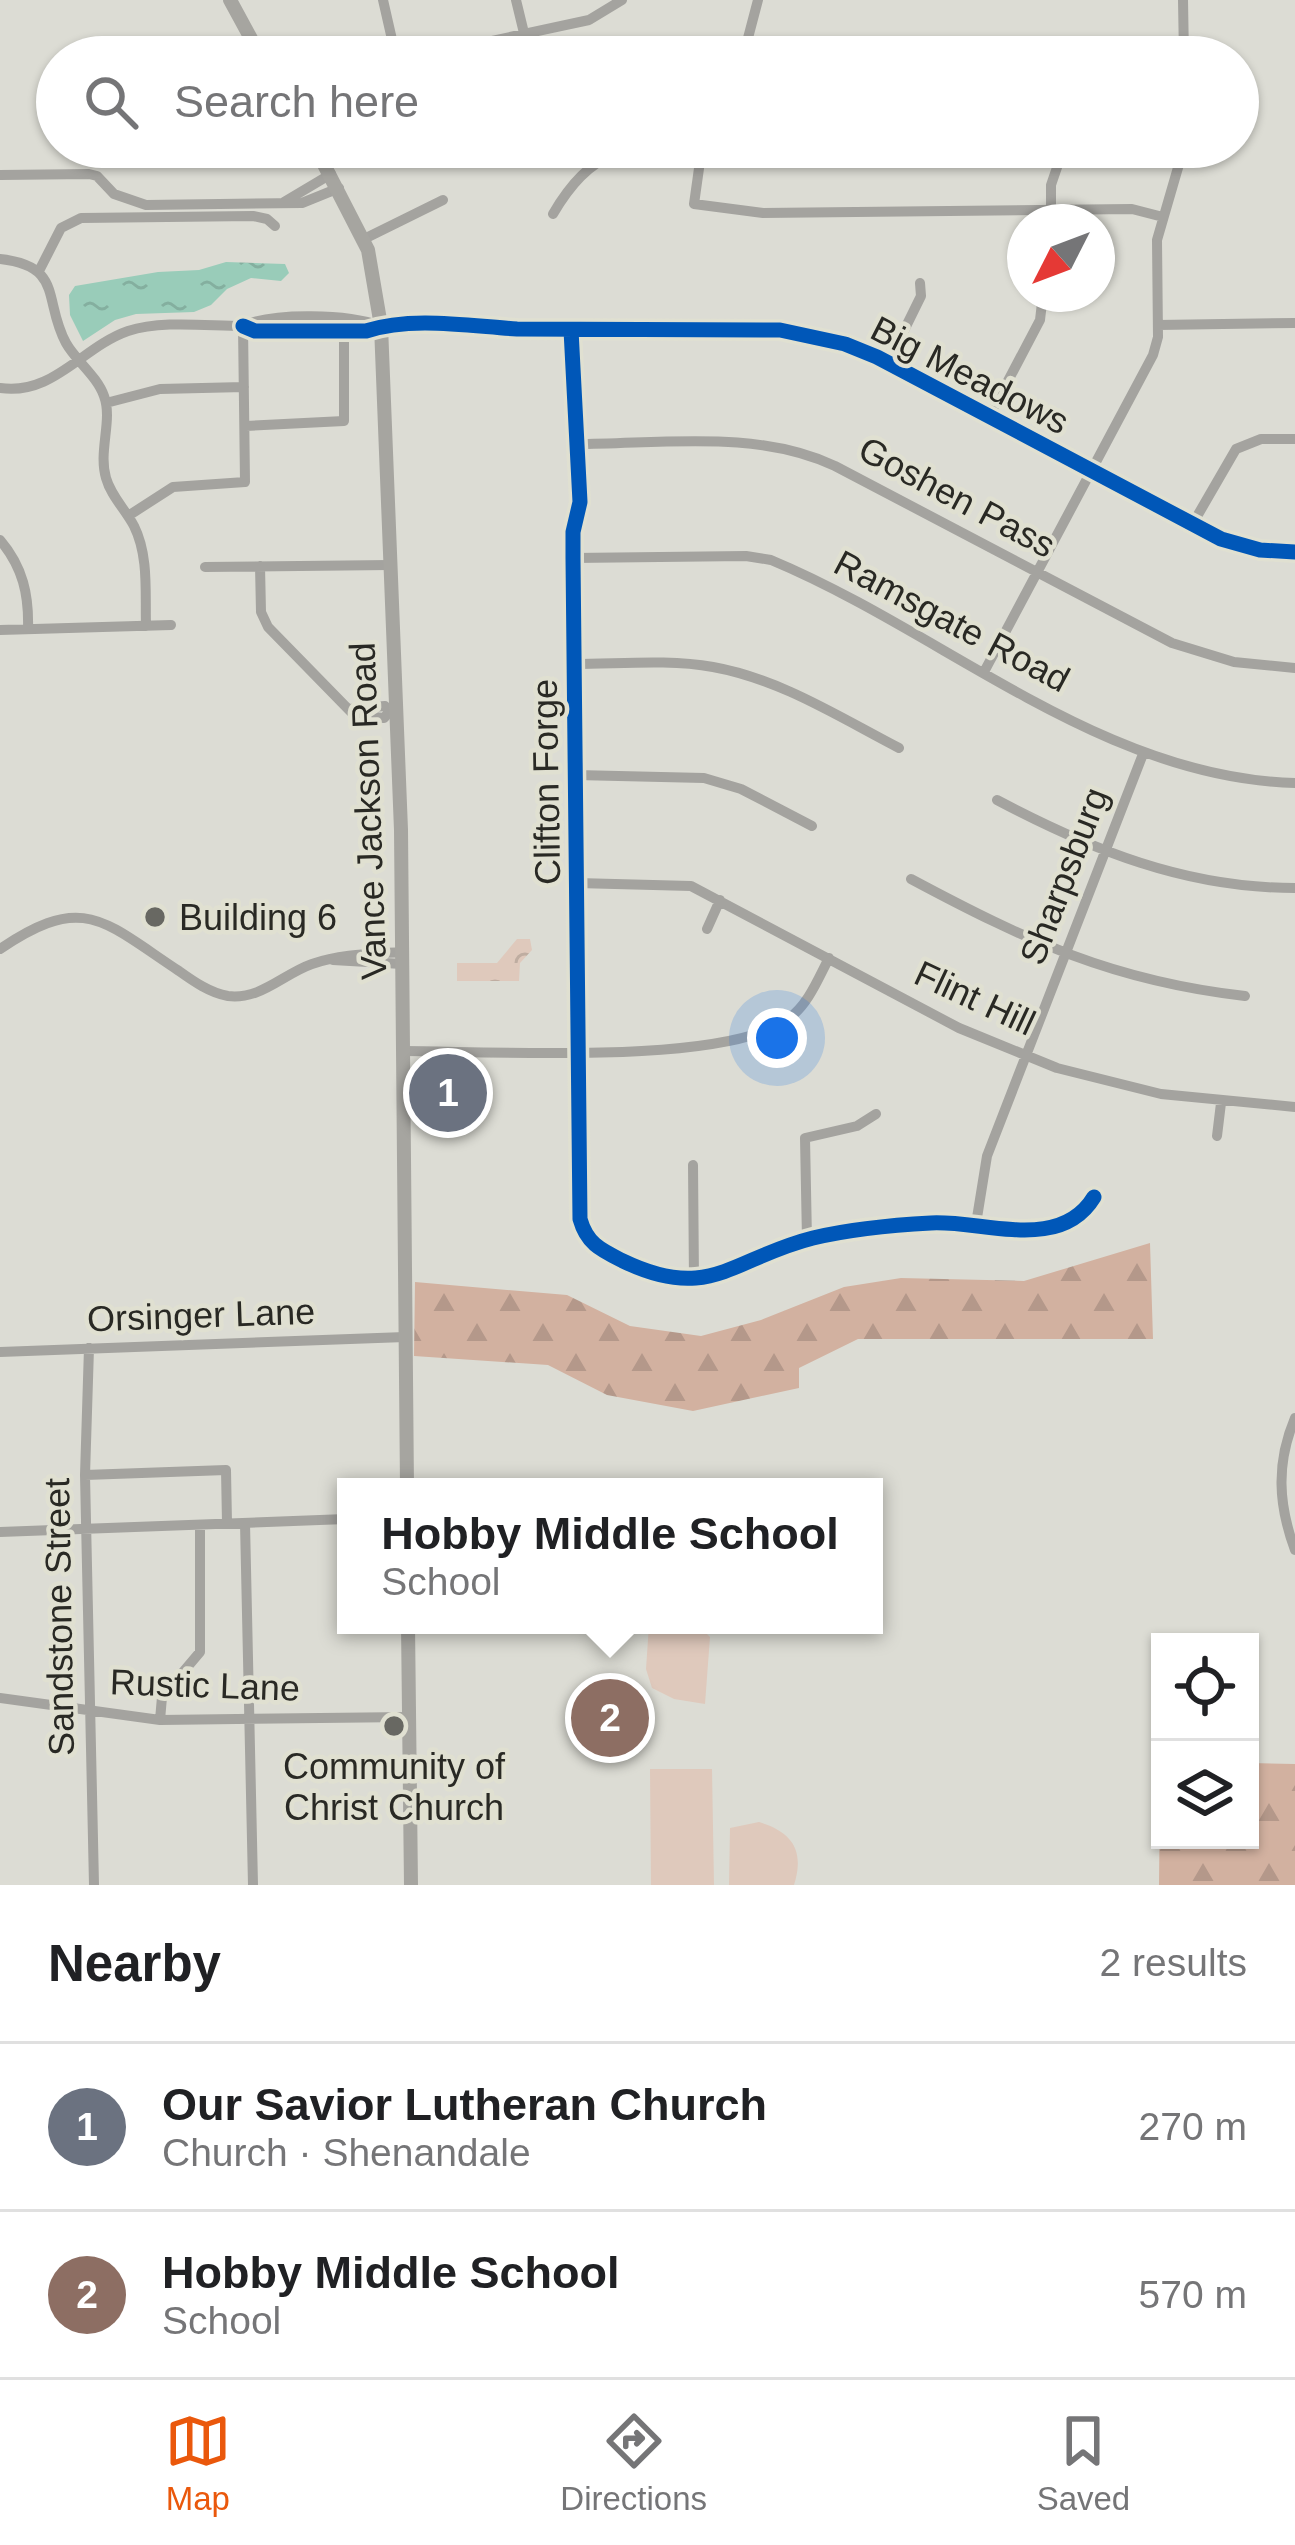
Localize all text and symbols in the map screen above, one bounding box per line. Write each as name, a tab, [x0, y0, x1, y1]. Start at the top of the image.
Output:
search box	[36, 36, 1259, 168]
icon: search	[78, 69, 144, 135]
text: Search here	[174, 76, 419, 127]
north arrow	[1007, 204, 1115, 312]
street label: Big Meadows	[864, 308, 1076, 442]
street label: Goshen Pass	[852, 428, 1062, 566]
street label: Ramsgate Road	[828, 542, 1076, 700]
street label: Vance Jackson Road	[342, 642, 394, 980]
street label: Clifton Forge	[524, 679, 568, 885]
street label: Sharpsburg	[1012, 782, 1116, 970]
place label: Building 6	[179, 897, 337, 938]
marker: Building 6	[142, 904, 168, 930]
street label: Flint Hill	[908, 952, 1042, 1044]
your location	[747, 1008, 807, 1068]
pin: 1	[409, 1048, 487, 1138]
street label: Orsinger Lane	[86, 1291, 316, 1339]
street label: Sandstone Street	[36, 1478, 82, 1756]
popup	[337, 1478, 883, 1634]
text: Hobby Middle School	[381, 1508, 839, 1559]
text: School	[381, 1560, 501, 1603]
map controls	[1151, 1633, 1259, 1849]
button: locate	[1151, 1633, 1259, 1741]
street label: Rustic Lane	[109, 1661, 301, 1709]
pin: 2	[571, 1673, 649, 1763]
marker: Community of Christ Church	[381, 1713, 407, 1739]
button: layers	[1151, 1741, 1259, 1849]
place label: Community of Christ Church	[283, 1746, 506, 1828]
text: Nearby	[48, 1935, 221, 1992]
text: 2 results	[1100, 1941, 1247, 1984]
text: Our Savior Lutheran Church	[162, 2079, 767, 2130]
text: 1	[76, 2105, 98, 2148]
text: 270 m	[1139, 2105, 1247, 2148]
text: Church · Shenandale	[162, 2131, 531, 2174]
text: Hobby Middle School	[162, 2247, 620, 2298]
text: 2	[76, 2273, 98, 2316]
text: 570 m	[1139, 2273, 1247, 2316]
text: School	[162, 2299, 281, 2342]
tab: Map	[165, 2408, 231, 2518]
tab: Directions	[560, 2408, 707, 2518]
tab: Saved	[1037, 2408, 1130, 2518]

